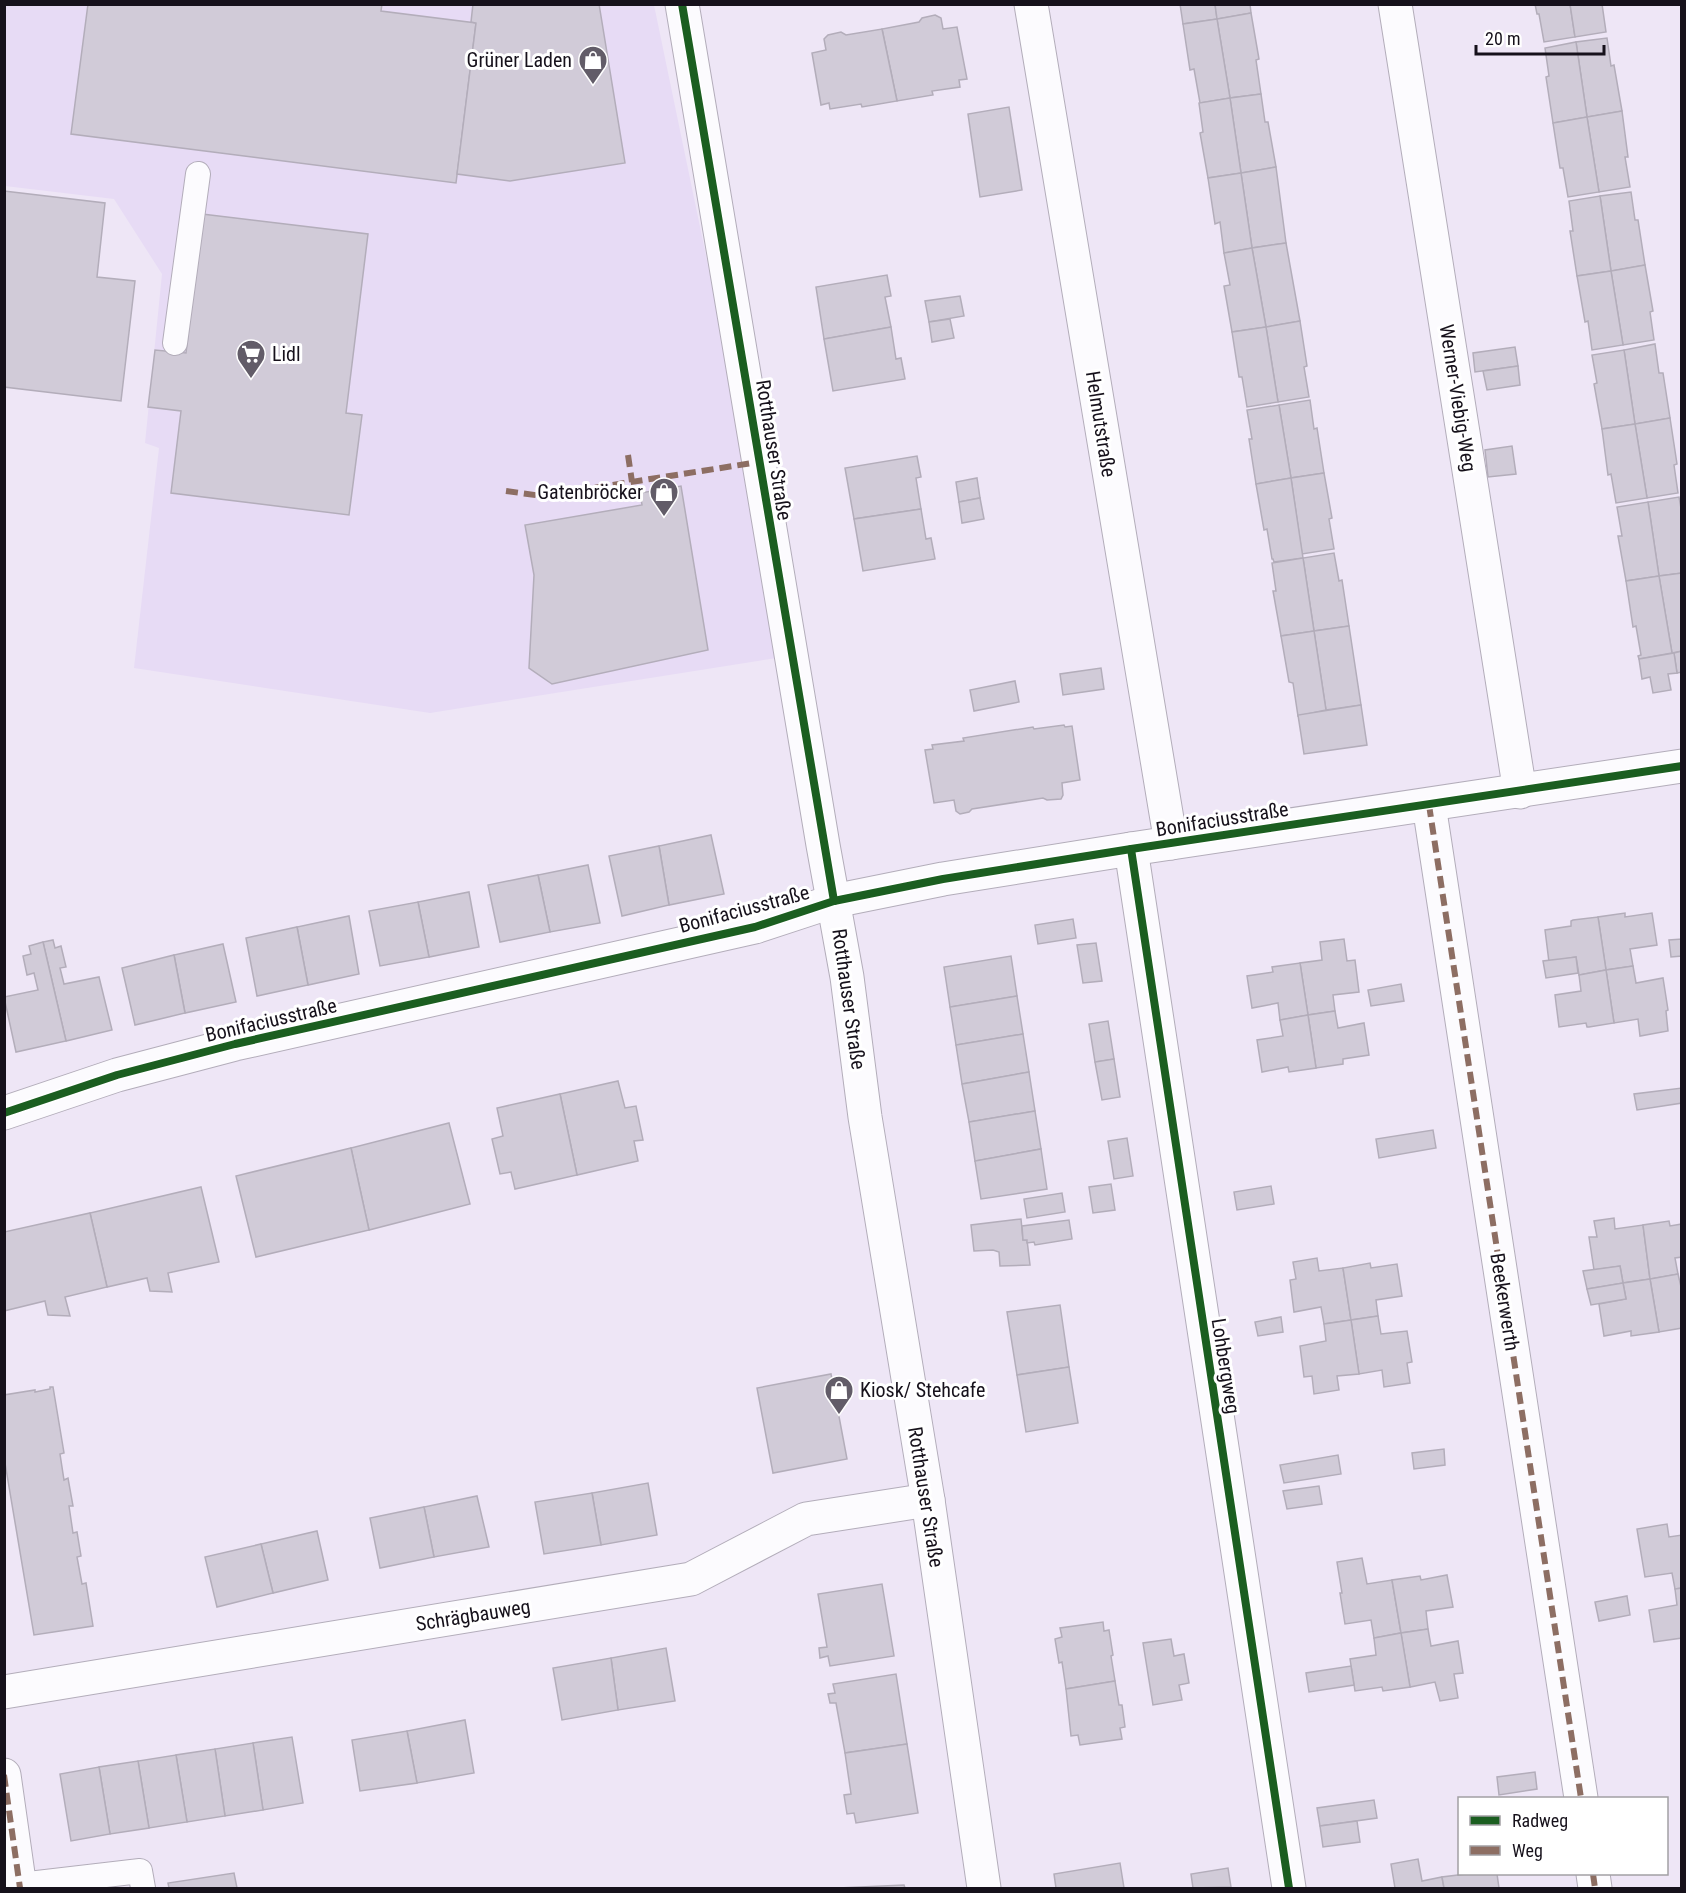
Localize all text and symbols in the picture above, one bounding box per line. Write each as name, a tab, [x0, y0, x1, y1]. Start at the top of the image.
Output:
scale bar	[1476, 18, 1604, 56]
text: 20 m	[1485, 28, 1520, 49]
shop icon: Grüner Laden	[577, 44, 609, 86]
place label: Grüner Laden	[467, 48, 572, 72]
street label: Werner-Viebig-Weg	[1434, 322, 1482, 474]
supermarket icon: Lidl	[235, 338, 267, 380]
place label: Lidl	[272, 342, 301, 366]
street label: Helmutstraße	[1081, 369, 1121, 479]
street label: Rotthauser Straße	[751, 378, 797, 522]
shop icon: Gatenbröcker	[648, 476, 680, 518]
place label: Gatenbröcker	[537, 480, 643, 504]
street label: Bonifaciusstraße	[1154, 797, 1290, 841]
street label: Bonifaciusstraße	[676, 880, 812, 938]
street label: Rotthauser Straße	[827, 927, 871, 1071]
street label: Bonifaciusstraße	[203, 993, 339, 1047]
street label: Beekerwerth	[1485, 1251, 1525, 1353]
street label: Lohbergweg	[1207, 1316, 1245, 1416]
shop icon: Kiosk/ Stehcafe	[823, 1374, 855, 1416]
place label: Kiosk/ Stehcafe	[860, 1378, 985, 1402]
street label: Rotthauser Straße	[903, 1425, 949, 1569]
street label: Schrägbauweg	[414, 1594, 532, 1636]
legend	[1458, 1797, 1668, 1875]
text: Radweg	[1512, 1810, 1568, 1831]
text: Weg	[1512, 1840, 1543, 1861]

